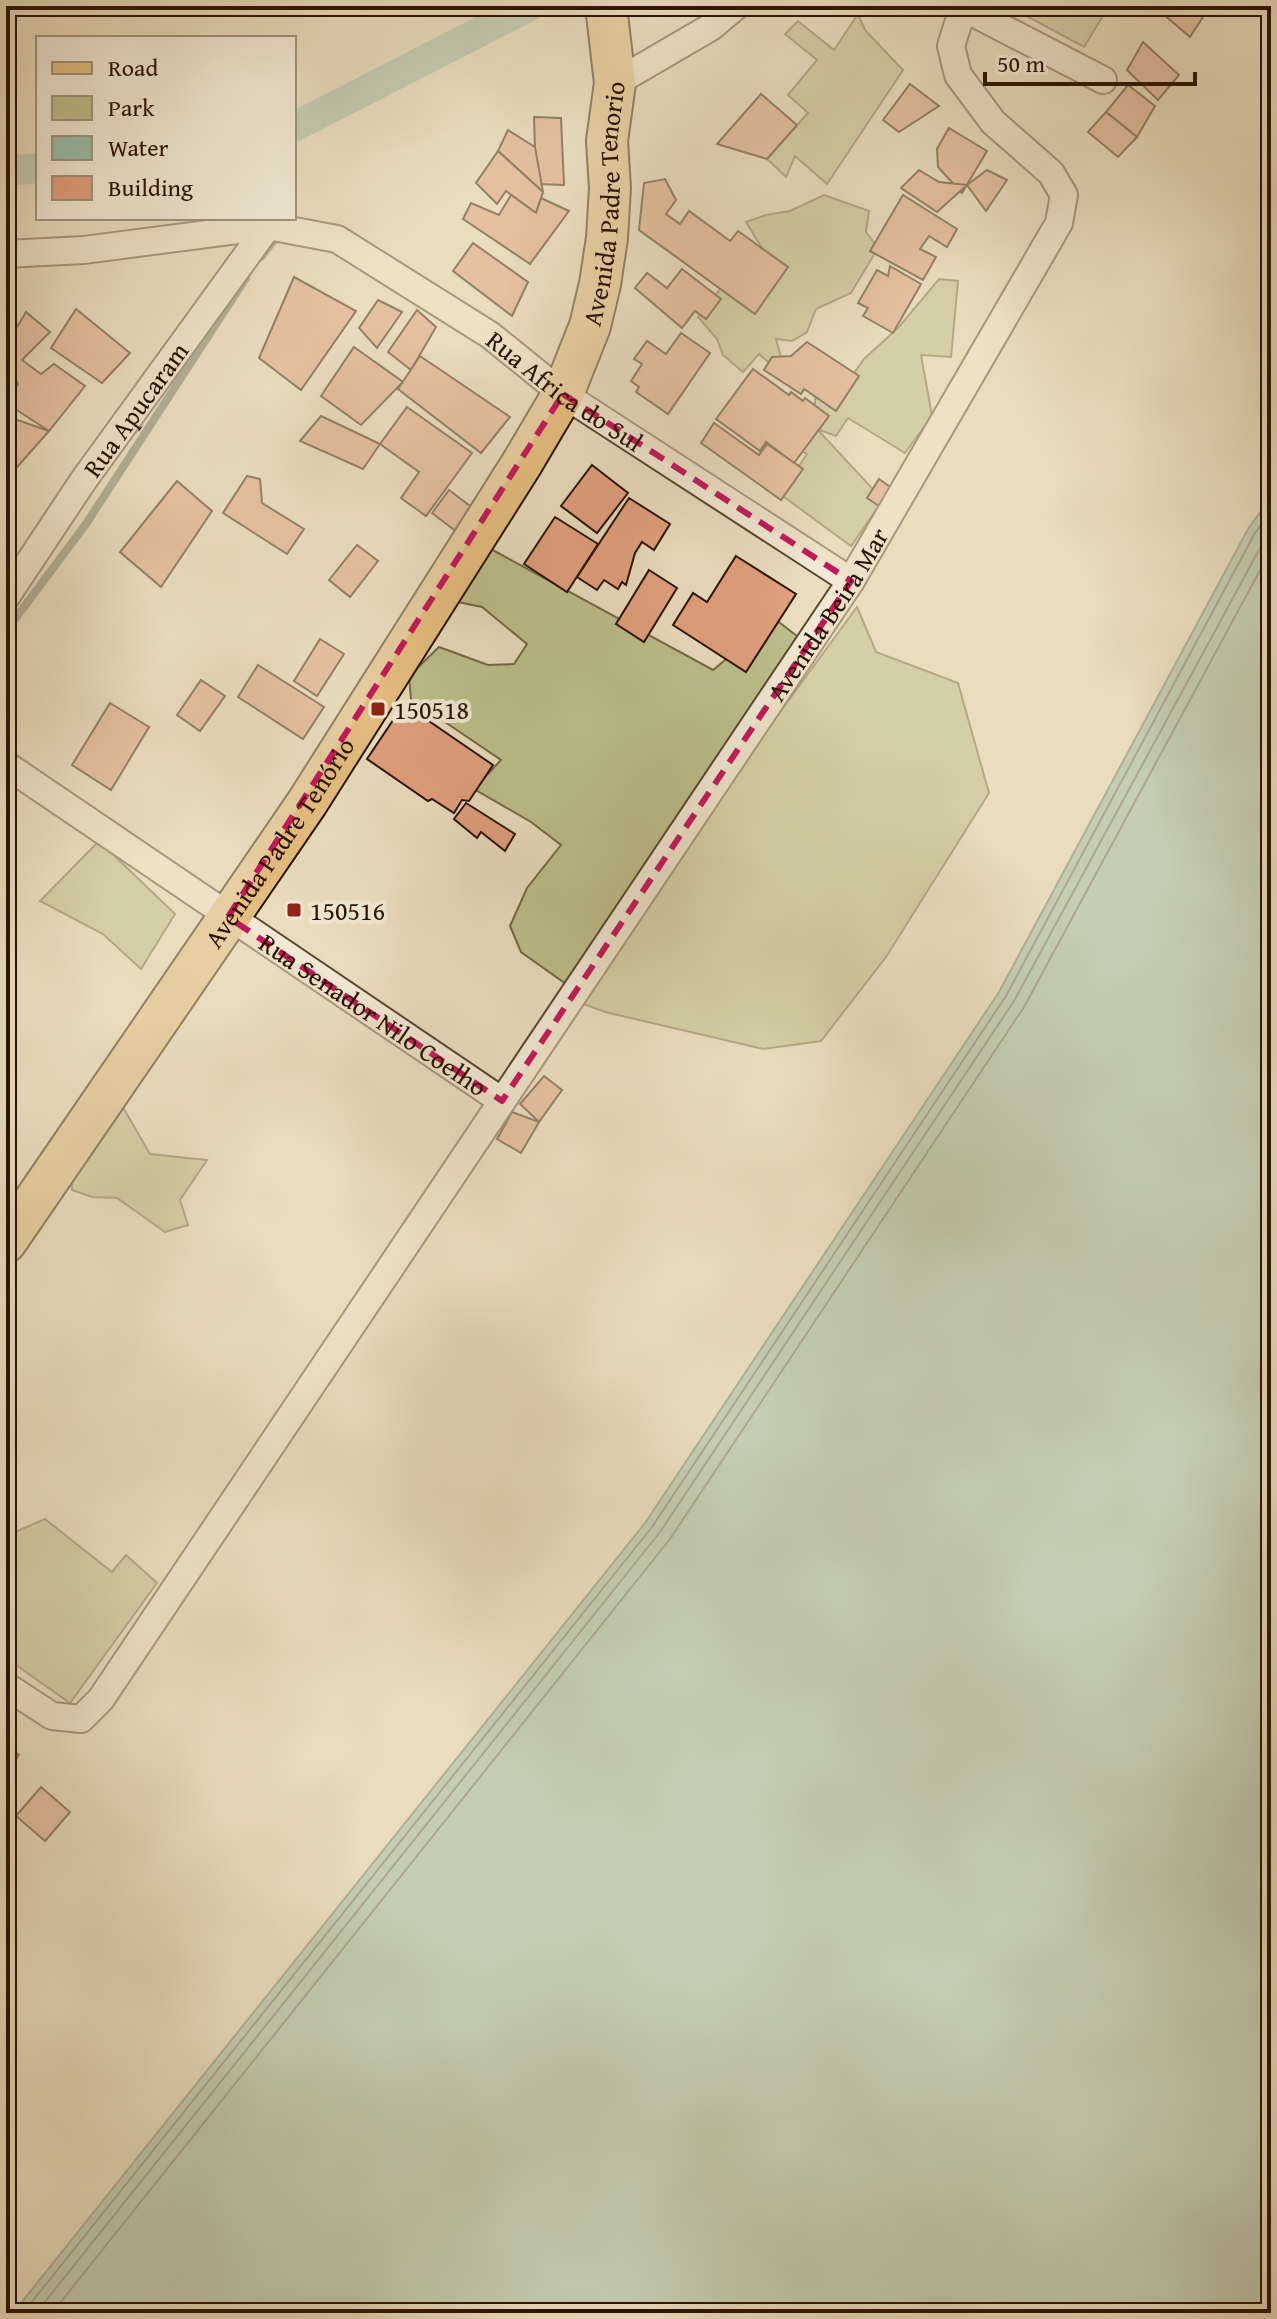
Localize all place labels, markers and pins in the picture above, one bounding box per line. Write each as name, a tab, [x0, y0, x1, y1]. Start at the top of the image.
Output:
place label: 150518	[394, 690, 469, 729]
marker: 150518	[369, 700, 387, 718]
place label: 150516	[310, 891, 385, 930]
marker: 150516	[285, 901, 303, 919]

